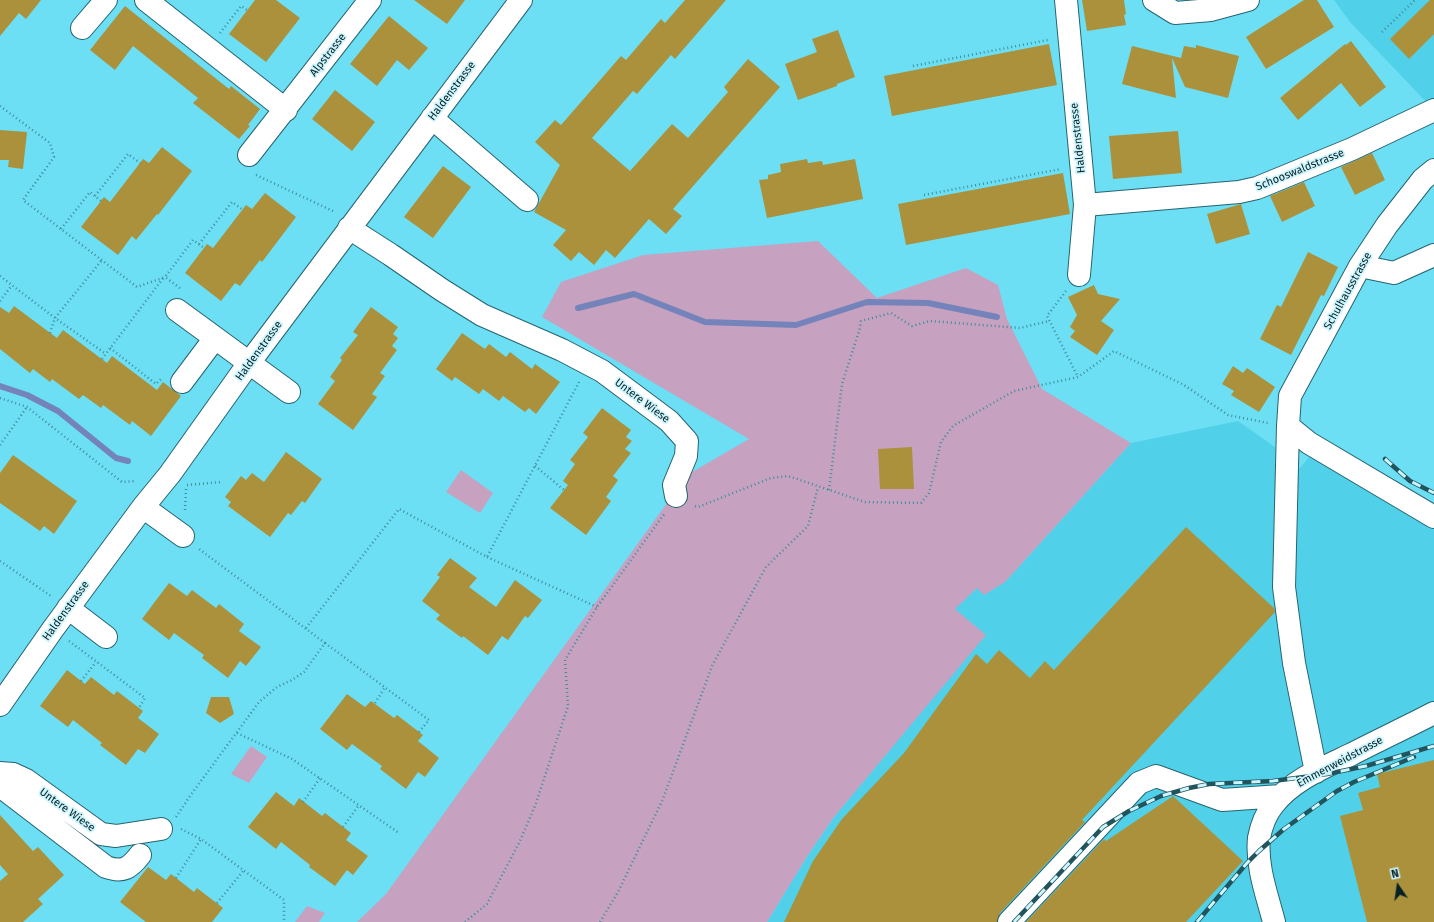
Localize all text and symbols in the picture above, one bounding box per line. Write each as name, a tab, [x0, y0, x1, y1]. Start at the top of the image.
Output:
street label: Alpstrasse	[307, 31, 349, 79]
street label: Haldenstrasse	[426, 59, 478, 123]
street label: Haldenstrasse	[1068, 102, 1088, 174]
street label: Schooswaldstrasse	[1254, 146, 1346, 194]
street label: Schulhausstrasse	[1321, 250, 1375, 332]
street label: Haldenstrasse	[233, 319, 285, 383]
street label: Untere Wiese	[612, 376, 672, 426]
street label: Haldenstrasse	[40, 579, 92, 643]
street label: Emmenweidstrasse	[1295, 734, 1385, 790]
street label: Untere Wiese	[37, 785, 97, 835]
north arrow	[1378, 866, 1418, 906]
text: N	[1390, 867, 1400, 881]

